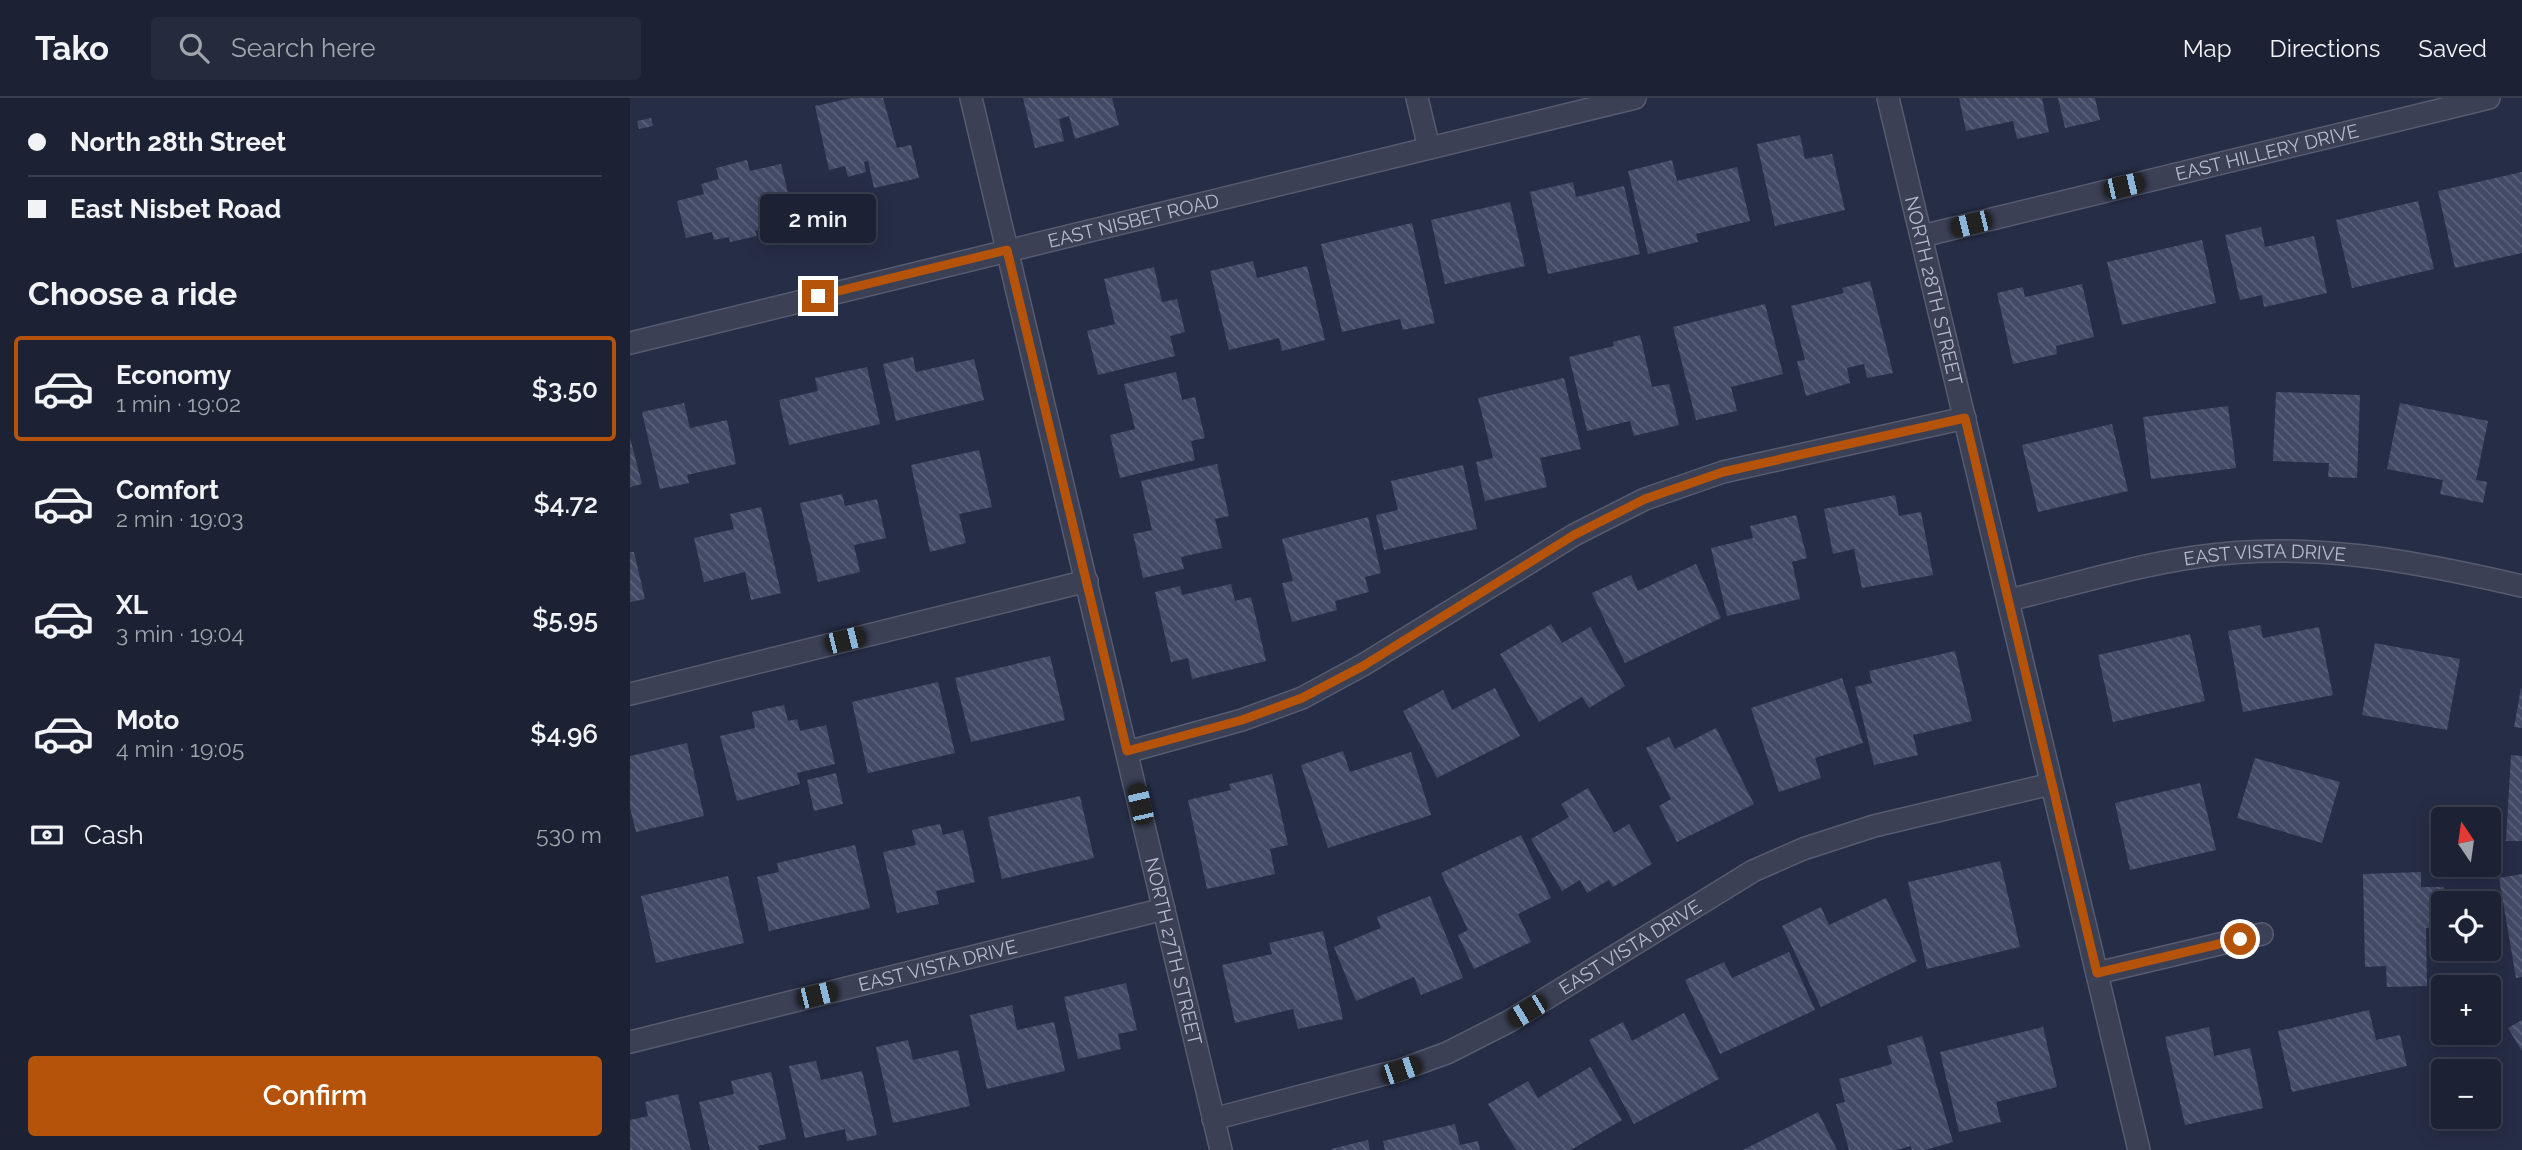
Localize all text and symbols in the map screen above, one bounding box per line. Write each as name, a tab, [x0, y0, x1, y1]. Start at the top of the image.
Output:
search box	[151, 17, 641, 80]
text: Tako	[35, 29, 109, 68]
icon: search	[175, 29, 213, 67]
text: Search here	[231, 33, 375, 63]
text: Map	[2183, 34, 2232, 63]
text: Directions	[2270, 34, 2380, 63]
text: Saved	[2418, 34, 2487, 63]
street label: EAST HILLERY DRIVE	[2173, 119, 2361, 185]
text: North 28th Street	[70, 127, 286, 157]
car	[2102, 171, 2147, 201]
street label: EAST NISBET ROAD	[1045, 189, 1221, 252]
text: East Nisbet Road	[70, 194, 281, 224]
callout: 2 min	[760, 194, 876, 244]
street label: NORTH 28TH STREET	[1901, 194, 1967, 388]
text: 2 min	[789, 205, 847, 232]
car	[1949, 209, 1994, 239]
text: Choose a ride	[28, 275, 237, 312]
route end	[802, 280, 834, 312]
icon: car	[32, 357, 95, 420]
text: Economy	[116, 360, 231, 390]
text: $3.50	[532, 374, 598, 404]
text: 1 min · 19:02	[116, 390, 241, 417]
icon: car	[32, 472, 95, 535]
text: Comfort	[116, 475, 219, 505]
text: $4.72	[534, 489, 598, 519]
text: 2 min · 19:03	[116, 505, 244, 532]
street label: EAST VISTA DRIVE	[2182, 540, 2347, 570]
icon: car	[32, 587, 95, 650]
text: XL	[116, 590, 148, 620]
text: $5.95	[532, 604, 598, 634]
text: 3 min · 19:04	[116, 620, 244, 647]
car	[823, 625, 868, 655]
icon: car	[32, 702, 95, 765]
text: Moto	[116, 705, 179, 735]
text: $4.96	[530, 719, 598, 749]
text: 4 min · 19:05	[116, 735, 244, 762]
car	[1126, 781, 1155, 827]
north arrow	[2431, 807, 2501, 877]
map controls	[2431, 807, 2501, 1129]
icon: cash	[28, 816, 66, 854]
text: Cash	[84, 820, 144, 850]
text: 530 m	[536, 821, 602, 848]
street label: NORTH 27TH STREET	[1141, 855, 1207, 1048]
button: locate	[2431, 891, 2501, 961]
street label: EAST VISTA DRIVE	[1555, 895, 1705, 999]
route start	[2224, 923, 2256, 955]
street label: EAST VISTA DRIVE	[856, 935, 1019, 996]
button: +	[2431, 975, 2501, 1045]
car	[795, 980, 840, 1010]
car	[1504, 991, 1551, 1031]
car	[1378, 1053, 1425, 1087]
button: Confirm	[28, 1056, 602, 1136]
button: −	[2431, 1059, 2501, 1129]

